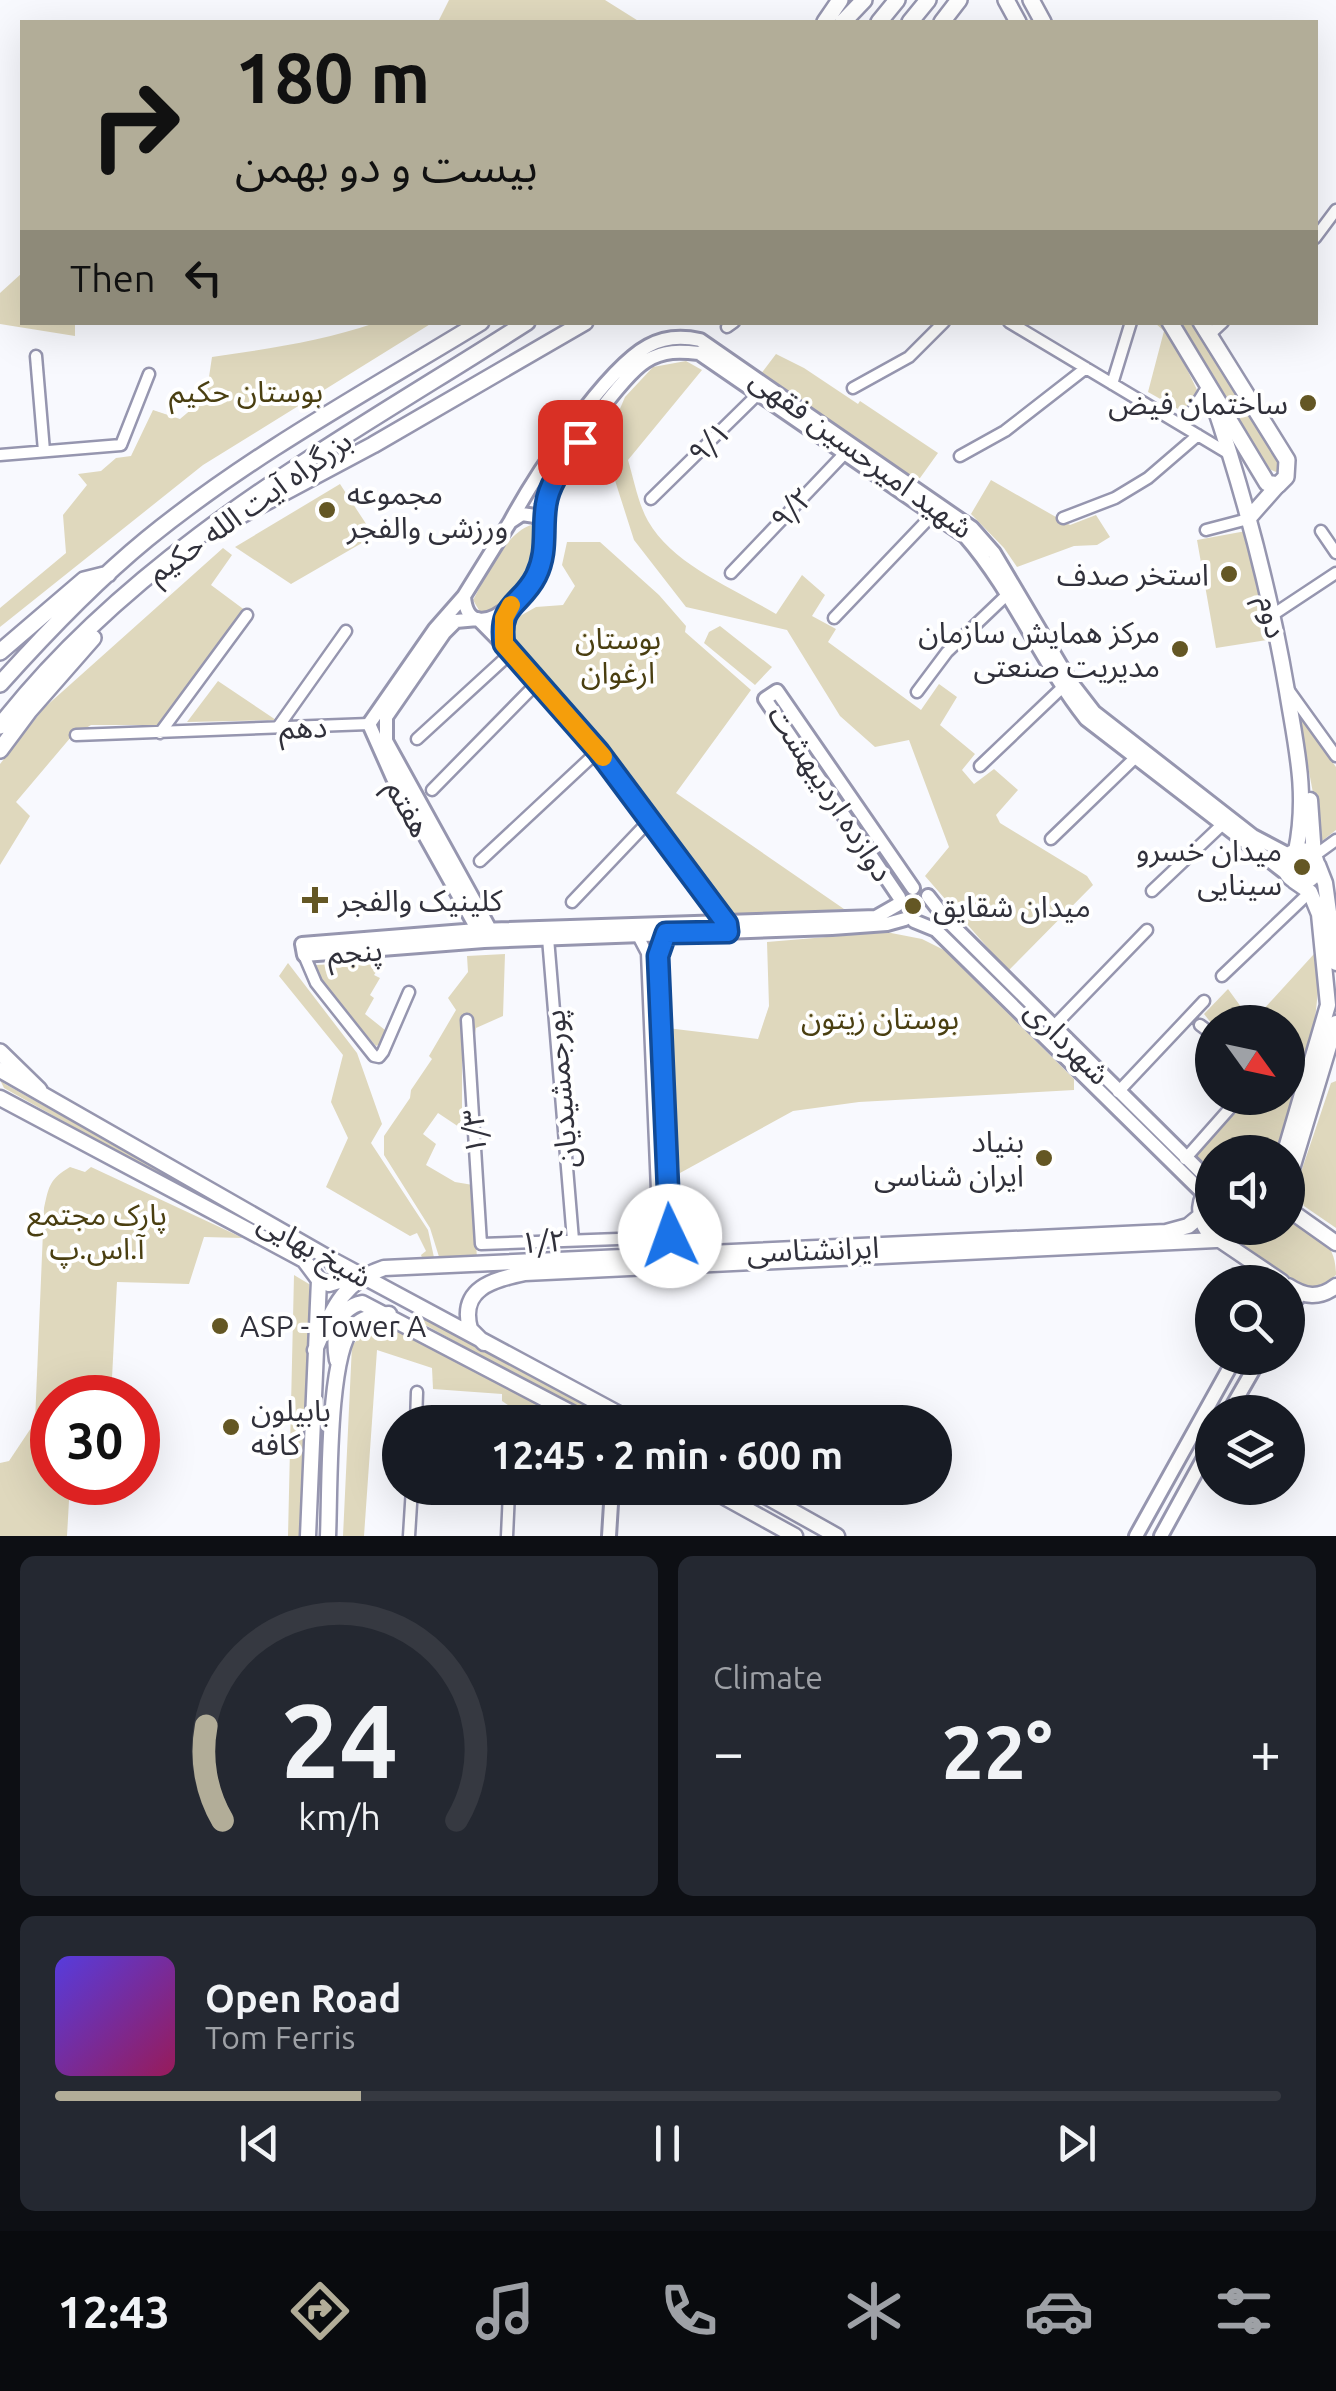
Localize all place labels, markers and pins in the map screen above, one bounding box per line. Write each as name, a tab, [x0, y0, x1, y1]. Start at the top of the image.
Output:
place label: ساختمان فیض	[1108, 386, 1288, 422]
marker: ساختمان فیض	[1297, 392, 1319, 414]
pin	[538, 400, 623, 485]
place label: مجموعه ورزشی والفجر	[346, 476, 508, 545]
marker: مجموعه ورزشی والفجر	[316, 499, 338, 521]
place label: استخر صدف	[1057, 557, 1209, 592]
marker: استخر صدف	[1218, 563, 1240, 585]
place label: مرکز همایش سازمان مدیریت صنعتی	[918, 615, 1160, 684]
marker: مرکز همایش سازمان مدیریت صنعتی	[1169, 638, 1191, 660]
place label: میدان خسرو سینایی	[1136, 833, 1282, 902]
marker: میدان خسرو سینایی	[1291, 856, 1313, 878]
place label: کلینیک والفجر	[337, 883, 503, 918]
marker: کلینیک والفجر	[302, 887, 328, 913]
place label: میدان شقایق	[933, 889, 1091, 925]
marker: میدان شقایق	[902, 895, 924, 917]
place label: بنیاد ایران شناسی	[874, 1124, 1024, 1193]
marker: بنیاد ایران شناسی	[1033, 1147, 1055, 1169]
place label: ASP - Tower A	[240, 1309, 427, 1343]
marker: ASP - Tower A	[209, 1315, 231, 1337]
place label: بابیلون کافه	[251, 1393, 331, 1461]
marker: بابیلون کافه	[220, 1416, 242, 1438]

